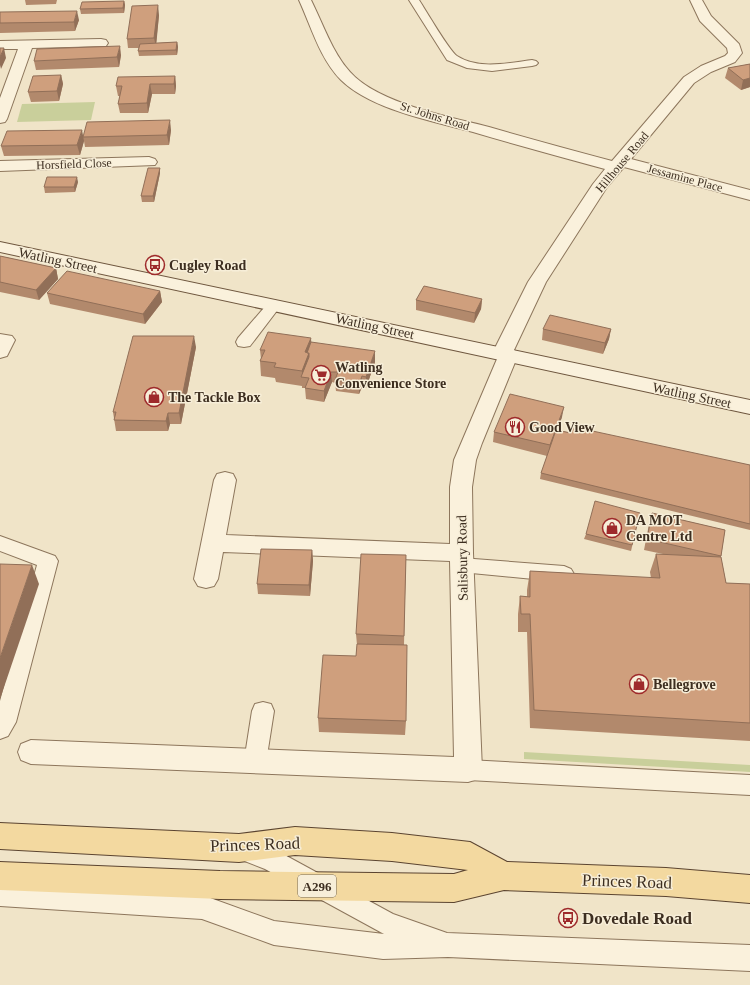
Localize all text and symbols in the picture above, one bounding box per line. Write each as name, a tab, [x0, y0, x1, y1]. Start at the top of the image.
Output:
street label: St. Johns Road	[399, 99, 471, 133]
street label: Hillhouse Road	[593, 129, 651, 195]
street label: Horsfield Close	[36, 156, 112, 172]
street label: Jessamine Place	[646, 161, 724, 195]
street label: Watling Street	[17, 245, 99, 276]
bus stop icon: Cugley Road	[144, 254, 166, 276]
place label: Cugley Road	[169, 258, 247, 273]
street label: Watling Street	[334, 311, 416, 342]
place label: Watling Convenience Store	[335, 360, 446, 391]
supermarket icon: Watling Convenience Store	[310, 364, 332, 386]
street label: Watling Street	[651, 380, 733, 411]
shop icon: The Tackle Box	[143, 386, 165, 408]
place label: The Tackle Box	[168, 390, 261, 405]
restaurant icon: Good View	[504, 416, 526, 438]
place label: Good View	[529, 420, 596, 435]
place label: DA MOT Centre Ltd	[626, 513, 692, 544]
street label: Salisbury Road	[454, 515, 471, 601]
shop icon: DA MOT Centre Ltd	[601, 517, 623, 539]
shop icon: Bellegrove	[628, 673, 650, 695]
place label: Bellegrove	[653, 677, 716, 692]
street label: Princes Road	[210, 833, 301, 856]
street label: Princes Road	[582, 870, 673, 893]
road number: A296	[298, 875, 336, 897]
bus stop icon: Dovedale Road	[557, 907, 579, 929]
place label: Dovedale Road	[582, 909, 693, 928]

